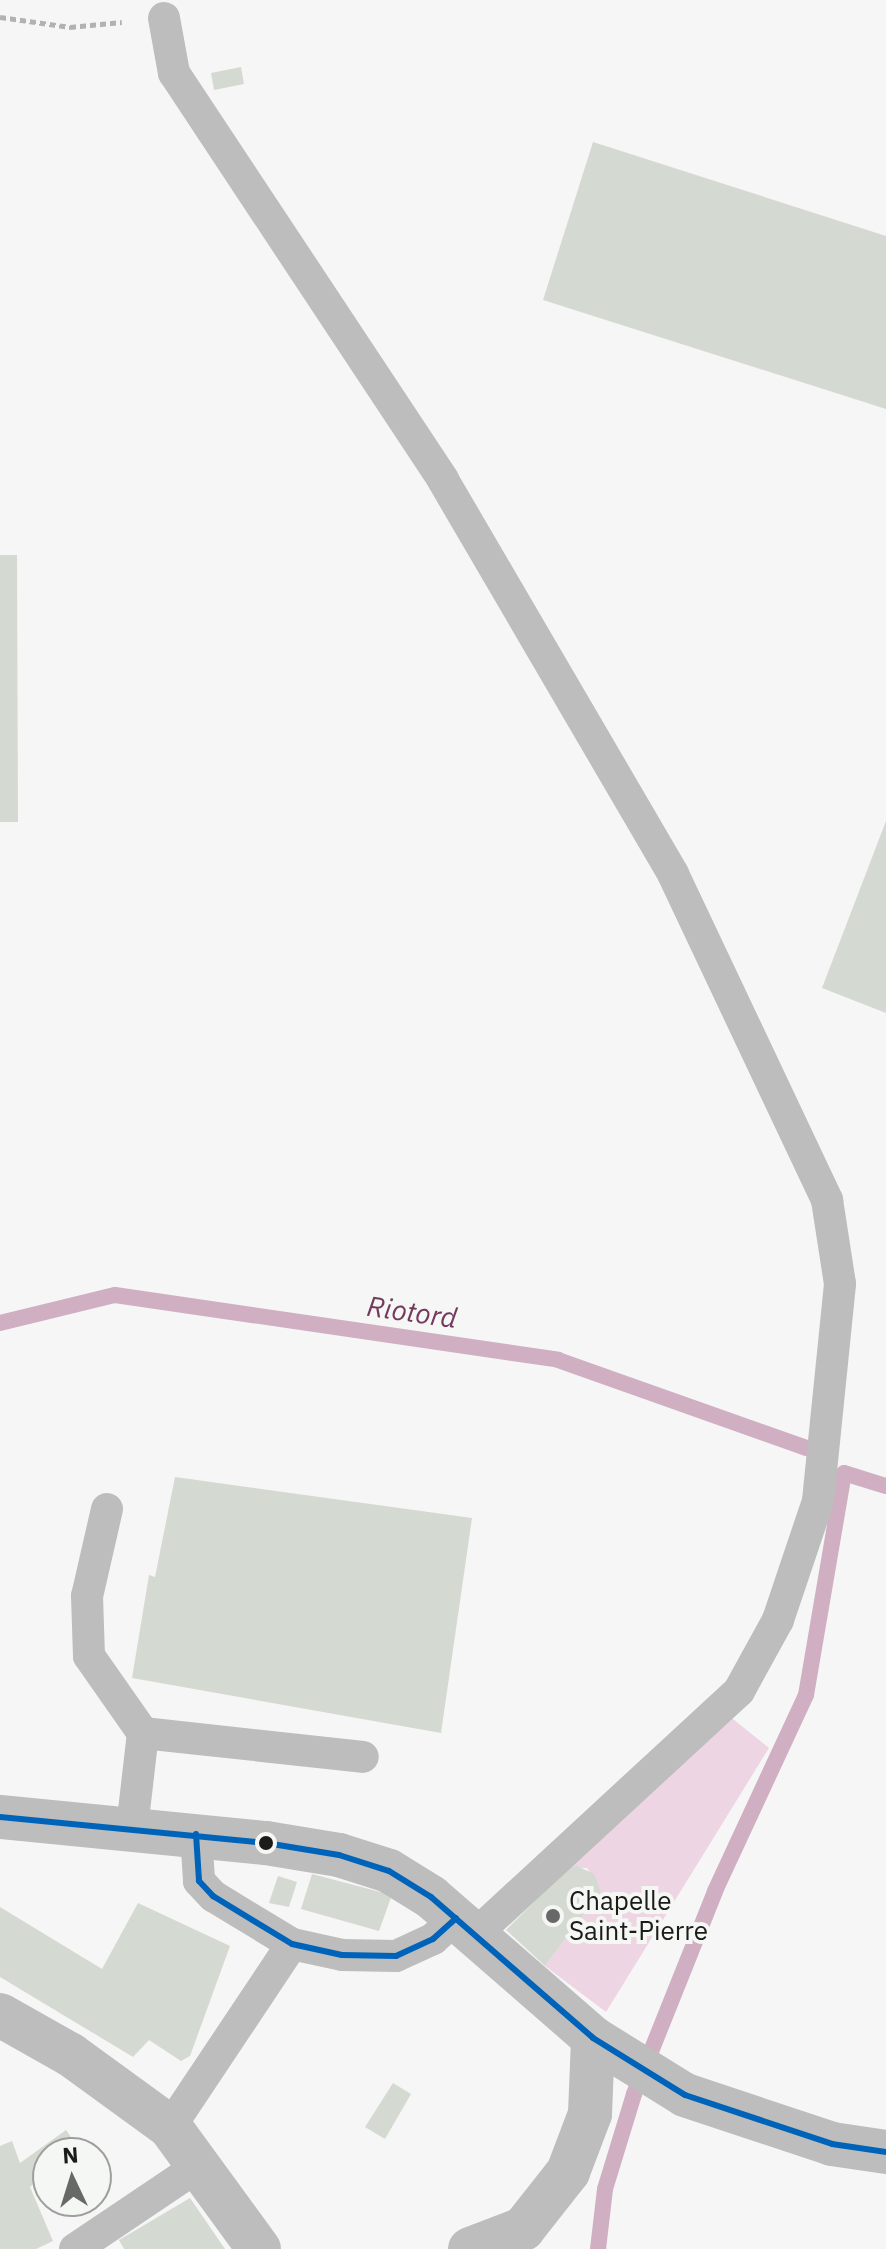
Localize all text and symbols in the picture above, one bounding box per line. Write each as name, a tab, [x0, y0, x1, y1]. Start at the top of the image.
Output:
water label: Riotord	[365, 1289, 459, 1335]
unlabelled marker	[258, 1835, 274, 1851]
place label: Chapelle Saint-Pierre	[569, 1885, 708, 1946]
marker: Chapelle Saint-Pierre	[544, 1907, 562, 1925]
north arrow	[32, 2137, 112, 2217]
text: N	[61, 2140, 79, 2170]

